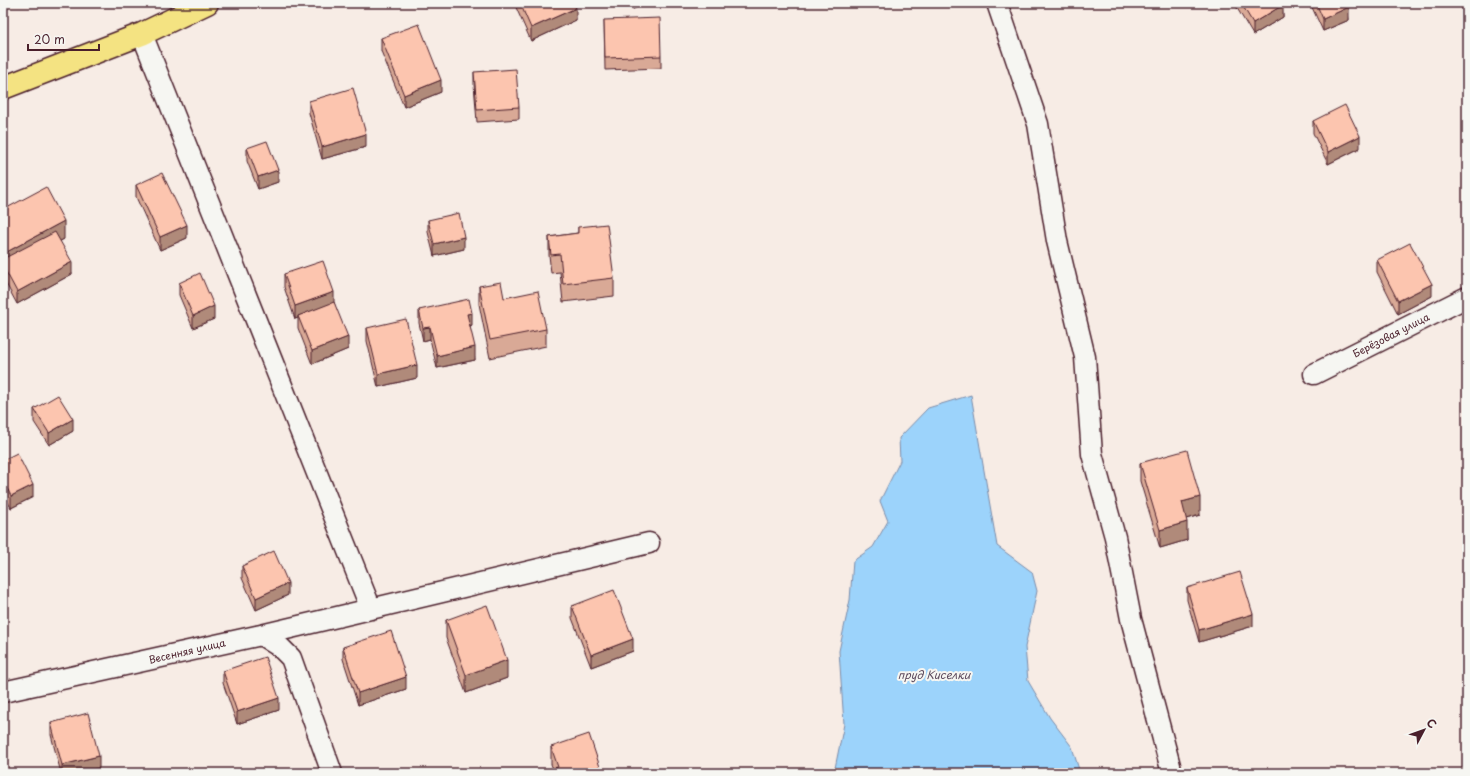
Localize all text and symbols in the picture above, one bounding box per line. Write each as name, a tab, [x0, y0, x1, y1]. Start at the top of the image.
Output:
scale bar	[28, 26, 99, 52]
text: 20 m	[34, 30, 65, 48]
street label: Берёзовая улица	[1350, 308, 1432, 360]
street label: Весенняя улица	[147, 634, 228, 667]
water label: пруд Киселки	[898, 666, 972, 683]
north arrow	[1404, 710, 1444, 750]
text: С	[1423, 714, 1441, 732]

